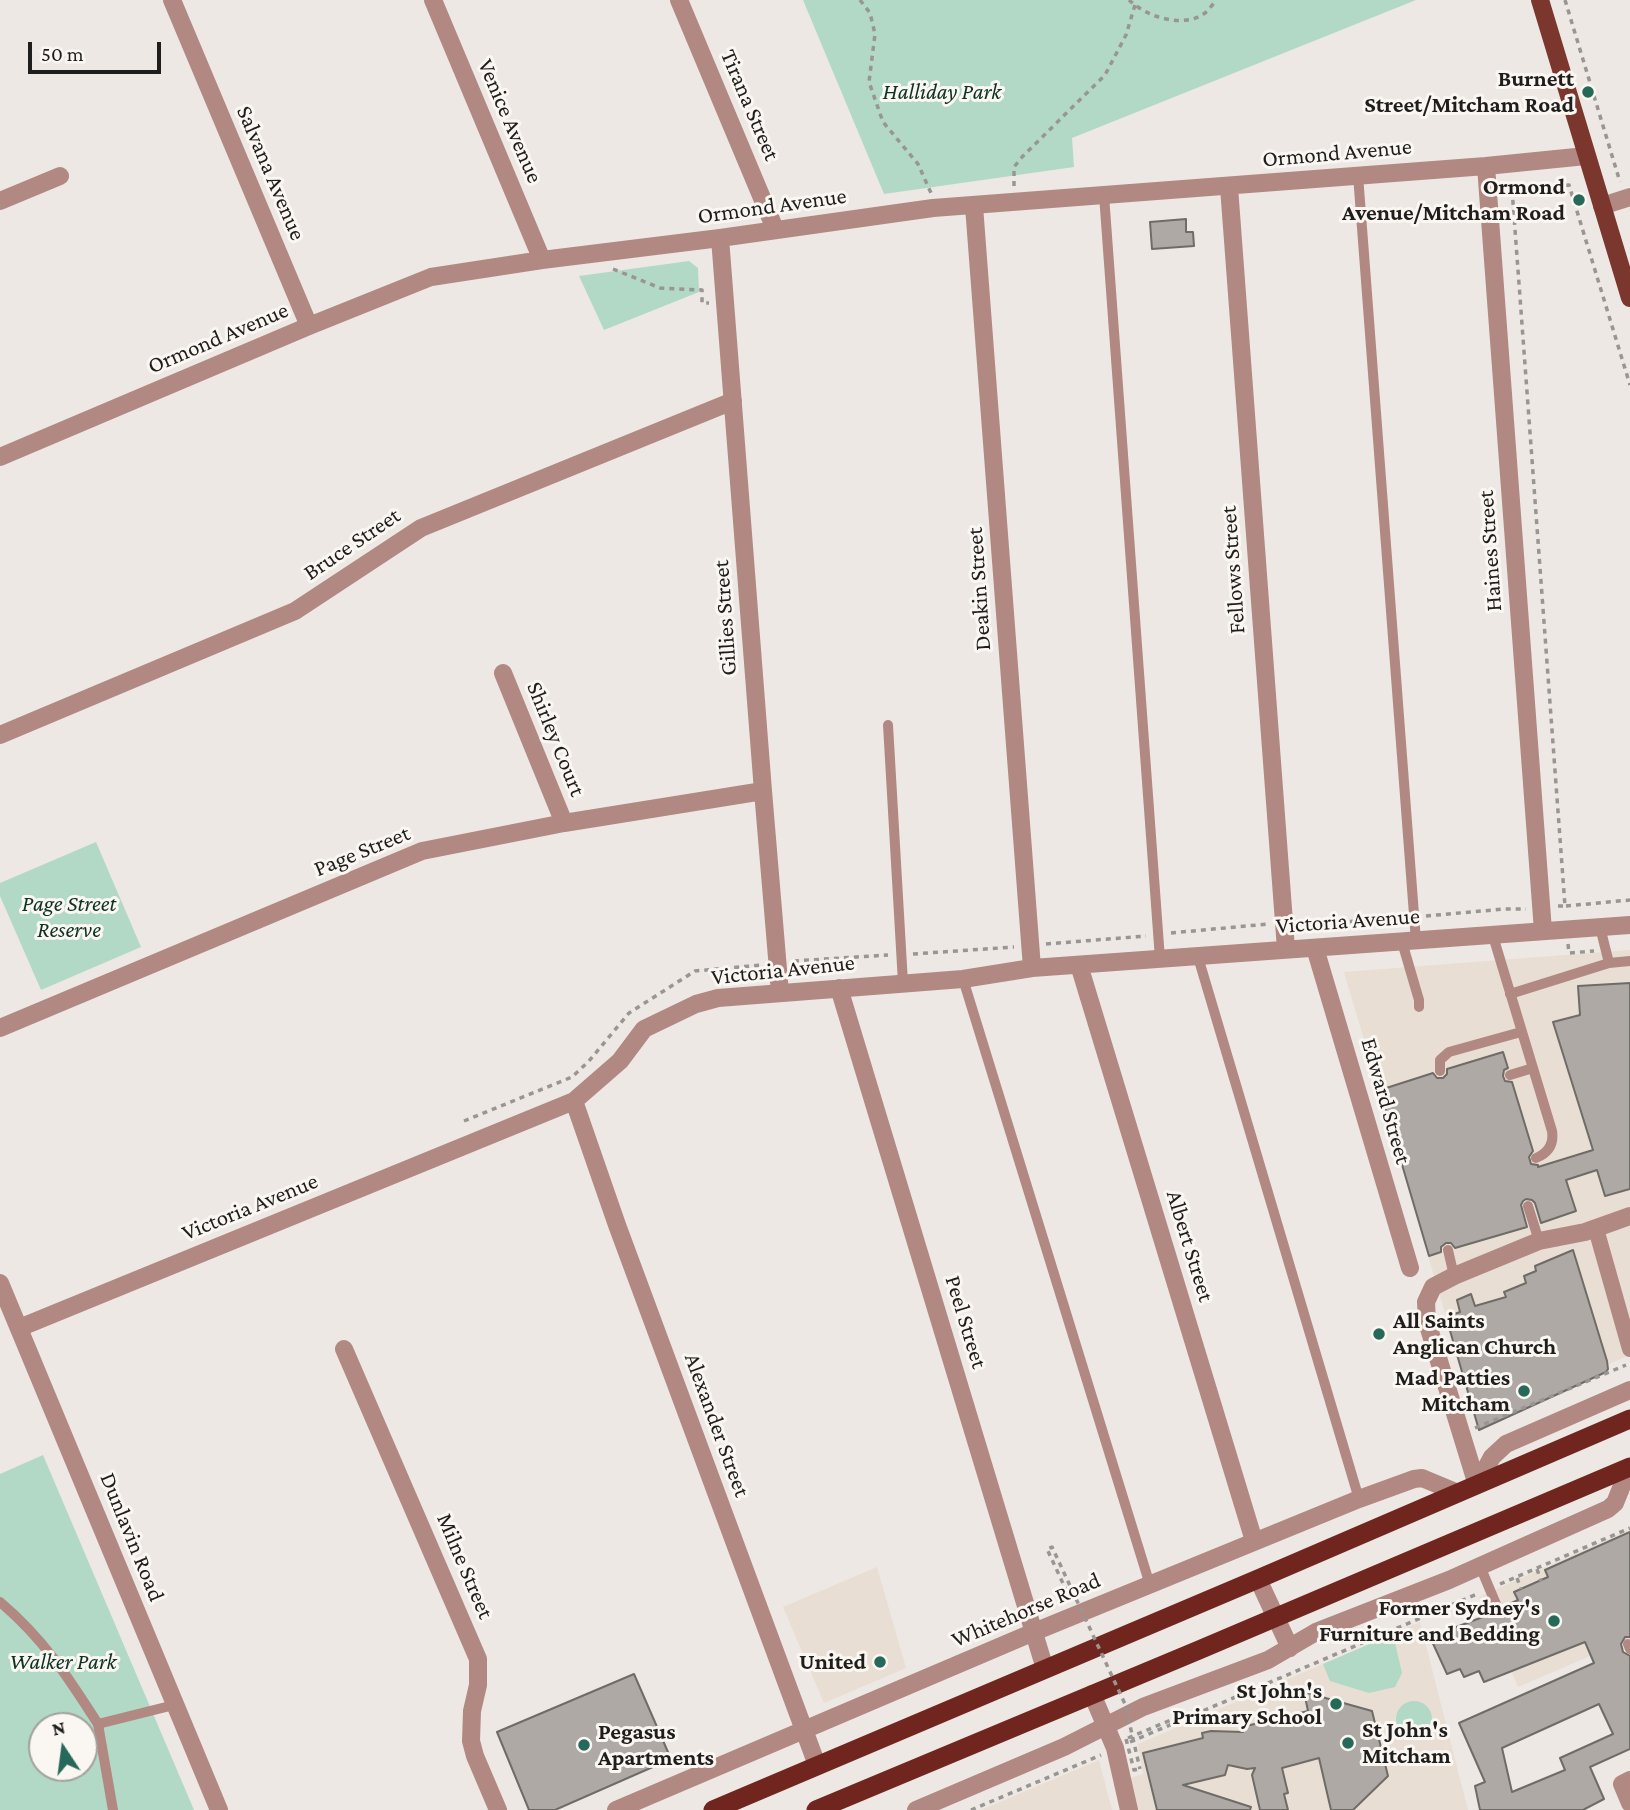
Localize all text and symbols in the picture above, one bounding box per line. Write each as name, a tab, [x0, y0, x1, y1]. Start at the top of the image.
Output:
scale bar	[32, 28, 164, 72]
text: 50 m	[41, 42, 84, 66]
street label: Tirana Street	[714, 45, 786, 165]
street label: Venice Avenue	[471, 55, 549, 187]
place label: Burnett Street/Mitcham Road	[1364, 65, 1574, 119]
park label: Halliday Park	[883, 78, 1001, 106]
marker: Burnett Street/Mitcham Road	[1580, 84, 1596, 100]
street label: Salvana Avenue	[230, 102, 312, 244]
street label: Ormond Avenue	[1261, 133, 1413, 173]
place label: Ormond Avenue/Mitcham Road	[1342, 173, 1565, 227]
street label: Ormond Avenue	[696, 182, 848, 230]
marker: Ormond Avenue/Mitcham Road	[1571, 192, 1587, 208]
street label: Ormond Avenue	[144, 296, 292, 380]
street label: Haines Street	[1472, 489, 1508, 613]
street label: Bruce Street	[298, 502, 406, 586]
street label: Fellows Street	[1215, 505, 1251, 635]
street label: Deakin Street	[961, 526, 997, 652]
street label: Gillies Street	[707, 559, 743, 677]
street label: Shirley Court	[521, 678, 591, 800]
street label: Page Street	[310, 819, 414, 883]
park label: Page Street Reserve	[22, 890, 116, 944]
street label: Victoria Avenue	[1275, 902, 1421, 940]
street label: Victoria Avenue	[710, 949, 856, 991]
street label: Edward Street	[1355, 1035, 1417, 1167]
street label: Victoria Avenue	[178, 1167, 322, 1247]
street label: Albert Street	[1160, 1187, 1220, 1305]
street label: Peel Street	[939, 1272, 993, 1372]
place label: All Saints Anglican Church	[1393, 1307, 1556, 1361]
marker: All Saints Anglican Church	[1371, 1326, 1387, 1342]
street label: Alexander Street	[678, 1349, 756, 1501]
place label: Mad Patties Mitcham	[1395, 1364, 1510, 1418]
marker: Mad Patties Mitcham	[1516, 1383, 1532, 1399]
street label: Dunlavin Road	[94, 1469, 170, 1605]
street label: Milne Street	[430, 1509, 500, 1623]
street label: Whitehorse Road	[947, 1566, 1105, 1654]
place label: Former Sydney's Furniture and Bedding	[1319, 1594, 1540, 1648]
marker: Former Sydney's Furniture and Bedding	[1546, 1613, 1562, 1629]
park label: Walker Park	[9, 1648, 117, 1676]
place label: United	[799, 1648, 866, 1676]
marker: United	[872, 1654, 888, 1670]
place label: St John's Primary School	[1172, 1677, 1322, 1731]
marker: St John's Primary School	[1328, 1696, 1344, 1712]
north arrow	[28, 1712, 98, 1782]
text: N	[50, 1716, 67, 1740]
place label: St John's Mitcham	[1362, 1716, 1451, 1770]
place label: Pegasus Apartments	[598, 1718, 714, 1772]
marker: St John's Mitcham	[1340, 1735, 1356, 1751]
marker: Pegasus Apartments	[576, 1737, 592, 1753]

